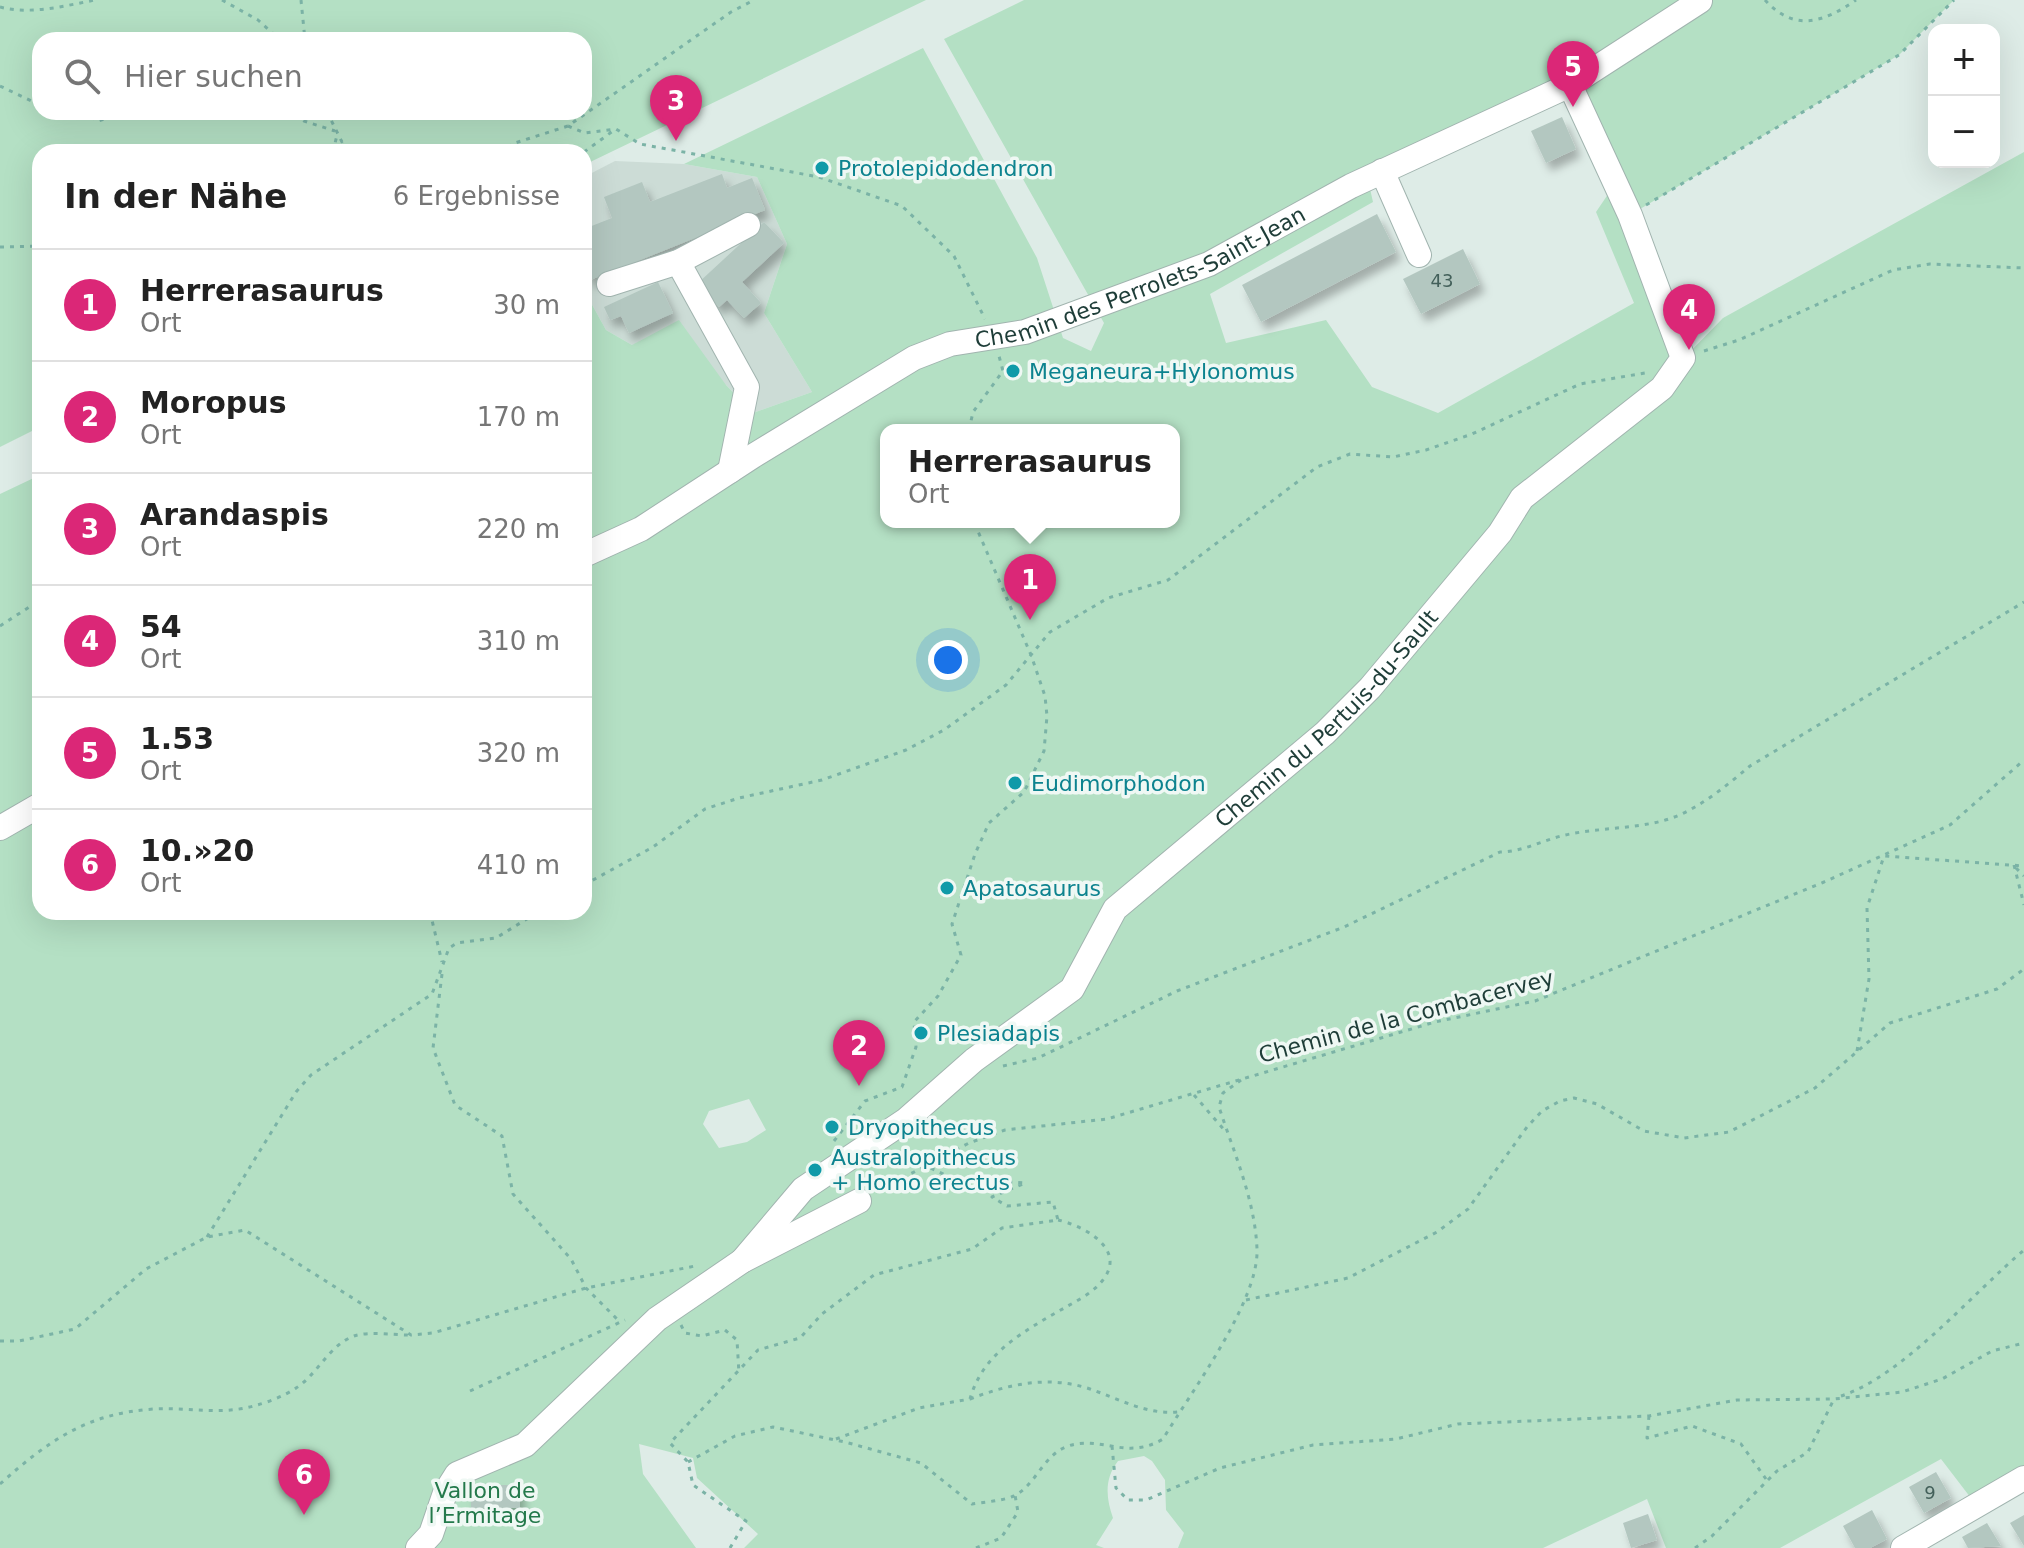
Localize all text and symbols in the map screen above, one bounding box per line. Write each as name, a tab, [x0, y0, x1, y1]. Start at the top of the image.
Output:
map controls	[1928, 24, 2000, 168]
button: +	[1928, 24, 2000, 96]
search box	[32, 32, 592, 120]
pin: 5	[1547, 41, 1599, 107]
icon: search	[60, 54, 104, 98]
text: Hier suchen	[124, 59, 303, 94]
pin: 3	[650, 75, 702, 141]
button: −	[1928, 96, 2000, 168]
place label: Protolepidodendron	[838, 156, 1054, 181]
marker: Protolepidodendron	[813, 159, 831, 177]
text: In der Nähe	[64, 176, 287, 216]
text: 6 Ergebnisse	[393, 181, 560, 211]
street label: Chemin des Perrolets-Saint-Jean	[973, 202, 1310, 353]
house number: 43	[1431, 270, 1453, 291]
text: Herrerasaurus	[140, 273, 384, 308]
pin: 4	[1663, 284, 1715, 350]
text: 1	[81, 290, 99, 320]
text: 30 m	[493, 290, 560, 320]
text: Ort	[140, 308, 181, 338]
place label: Meganeura+Hylonomus	[1029, 359, 1295, 384]
marker: Meganeura+Hylonomus	[1004, 362, 1022, 380]
text: Moropus	[140, 385, 287, 420]
text: 2	[81, 402, 99, 432]
text: 170 m	[477, 402, 560, 432]
text: Ort	[140, 420, 181, 450]
popup	[880, 424, 1180, 528]
text: Herrerasaurus	[908, 444, 1152, 479]
text: Ort	[908, 479, 949, 509]
text: Arandaspis	[140, 497, 329, 532]
text: 3	[81, 514, 99, 544]
text: 220 m	[477, 514, 560, 544]
text: Ort	[140, 532, 181, 562]
pin: 1	[1004, 554, 1056, 620]
street label: Chemin du Pertuis-du-Sault	[1210, 605, 1443, 833]
text: 54	[140, 609, 182, 644]
text: 4	[81, 626, 99, 656]
text: 310 m	[477, 626, 560, 656]
your location	[928, 640, 968, 680]
text: Ort	[140, 644, 181, 674]
text: 1.53	[140, 721, 214, 756]
text: 5	[81, 738, 99, 768]
text: 320 m	[477, 738, 560, 768]
text: Ort	[140, 756, 181, 786]
place label: Eudimorphodon	[1031, 771, 1206, 796]
marker: Eudimorphodon	[1006, 774, 1024, 792]
text: 10.»20	[140, 833, 254, 868]
text: 6	[81, 850, 99, 880]
text: 410 m	[477, 850, 560, 880]
text: Ort	[140, 868, 181, 898]
place label: Apatosaurus	[963, 876, 1101, 901]
marker: Apatosaurus	[938, 879, 956, 897]
street label: Chemin de la Combacervey	[1256, 965, 1556, 1068]
pin: 2	[833, 1020, 885, 1086]
place label: Plesiadapis	[937, 1021, 1060, 1046]
marker: Plesiadapis	[912, 1024, 930, 1042]
place label: Dryopithecus	[848, 1115, 994, 1140]
marker: Dryopithecus	[823, 1118, 841, 1136]
place label: Australopithecus + Homo erectus	[831, 1145, 1016, 1195]
marker: Australopithecus + Homo erectus	[806, 1161, 824, 1179]
pin: 6	[278, 1449, 330, 1515]
park label: Vallon de l’Ermitage	[429, 1478, 541, 1528]
house number: 9	[1924, 1482, 1936, 1503]

